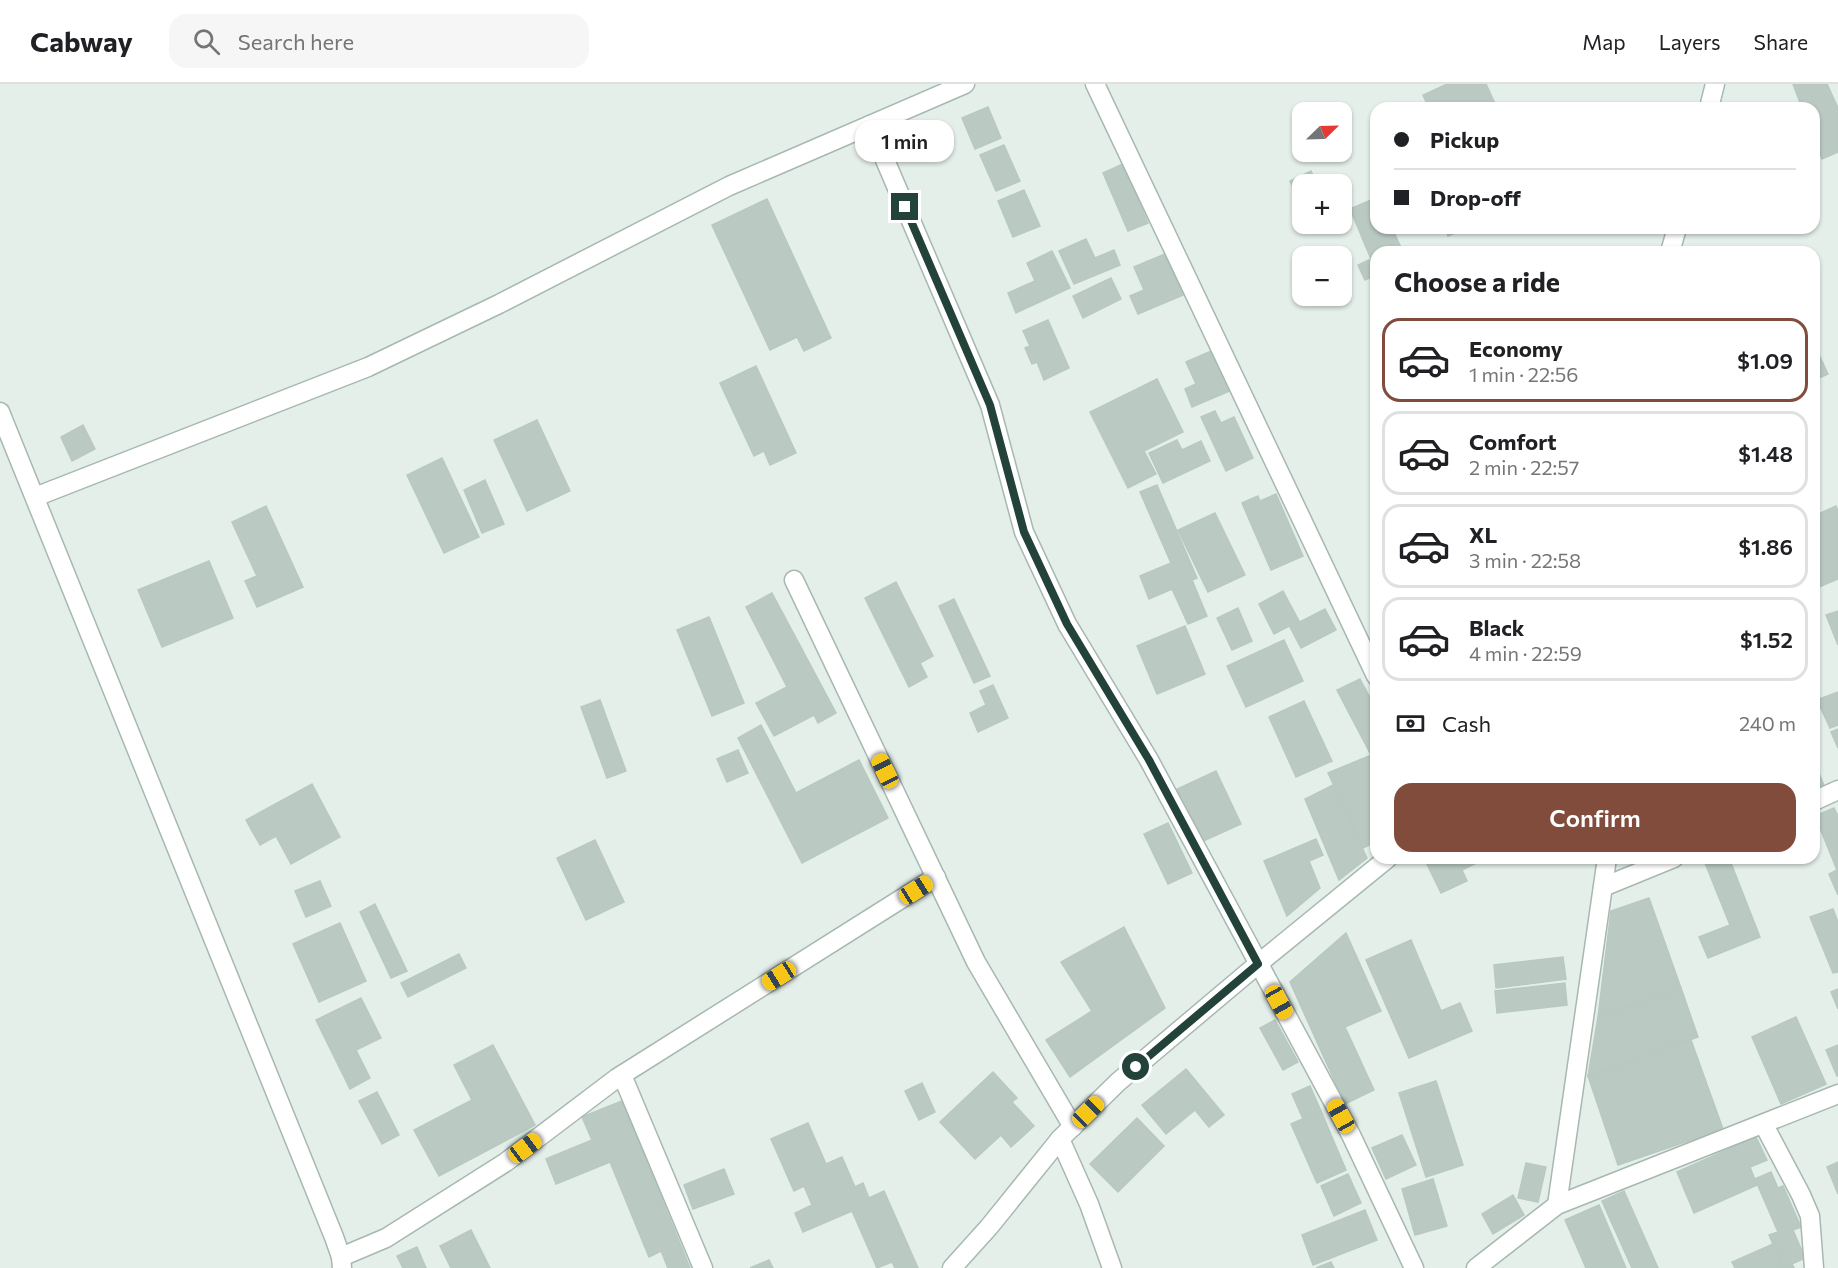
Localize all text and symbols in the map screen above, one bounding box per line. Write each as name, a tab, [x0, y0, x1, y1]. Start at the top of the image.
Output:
search box	[169, 14, 589, 68]
text: Cabway	[30, 24, 133, 58]
icon: search	[190, 25, 223, 58]
text: Search here	[238, 28, 354, 55]
text: Map	[1582, 29, 1626, 54]
text: Layers	[1659, 29, 1721, 54]
text: Share	[1754, 29, 1808, 54]
north arrow	[1292, 102, 1352, 162]
map controls	[1292, 102, 1352, 306]
callout: 1 min	[856, 120, 954, 162]
text: Pickup	[1430, 126, 1499, 153]
text: 1 min	[881, 129, 928, 153]
button: +	[1292, 174, 1352, 234]
text: Drop-off	[1430, 184, 1521, 211]
route end	[891, 193, 918, 220]
button: −	[1292, 246, 1352, 306]
text: Choose a ride	[1394, 265, 1560, 298]
icon: car	[1397, 333, 1451, 387]
text: Economy	[1469, 335, 1563, 362]
text: $1.09	[1737, 347, 1793, 374]
text: 1 min · 22:56	[1469, 362, 1578, 386]
icon: car	[1397, 426, 1451, 480]
text: Comfort	[1469, 428, 1557, 455]
text: $1.48	[1738, 440, 1793, 467]
text: 2 min · 22:57	[1469, 455, 1579, 479]
icon: car	[1397, 519, 1451, 573]
text: XL	[1469, 521, 1497, 548]
text: $1.86	[1738, 533, 1793, 560]
text: 3 min · 22:58	[1469, 548, 1581, 572]
icon: car	[1397, 612, 1451, 666]
text: Black	[1469, 614, 1524, 641]
text: $1.52	[1740, 626, 1793, 653]
text: 4 min · 22:59	[1469, 641, 1582, 665]
icon: cash	[1394, 707, 1427, 740]
text: Cash	[1442, 710, 1491, 737]
text: 240 m	[1739, 711, 1796, 735]
car	[869, 751, 901, 791]
button: Confirm	[1394, 783, 1796, 852]
car	[896, 873, 936, 907]
car	[759, 959, 799, 993]
car	[1262, 982, 1296, 1022]
route start	[1122, 1053, 1149, 1080]
car	[1069, 1093, 1107, 1131]
car	[1324, 1096, 1358, 1136]
car	[505, 1130, 545, 1166]

